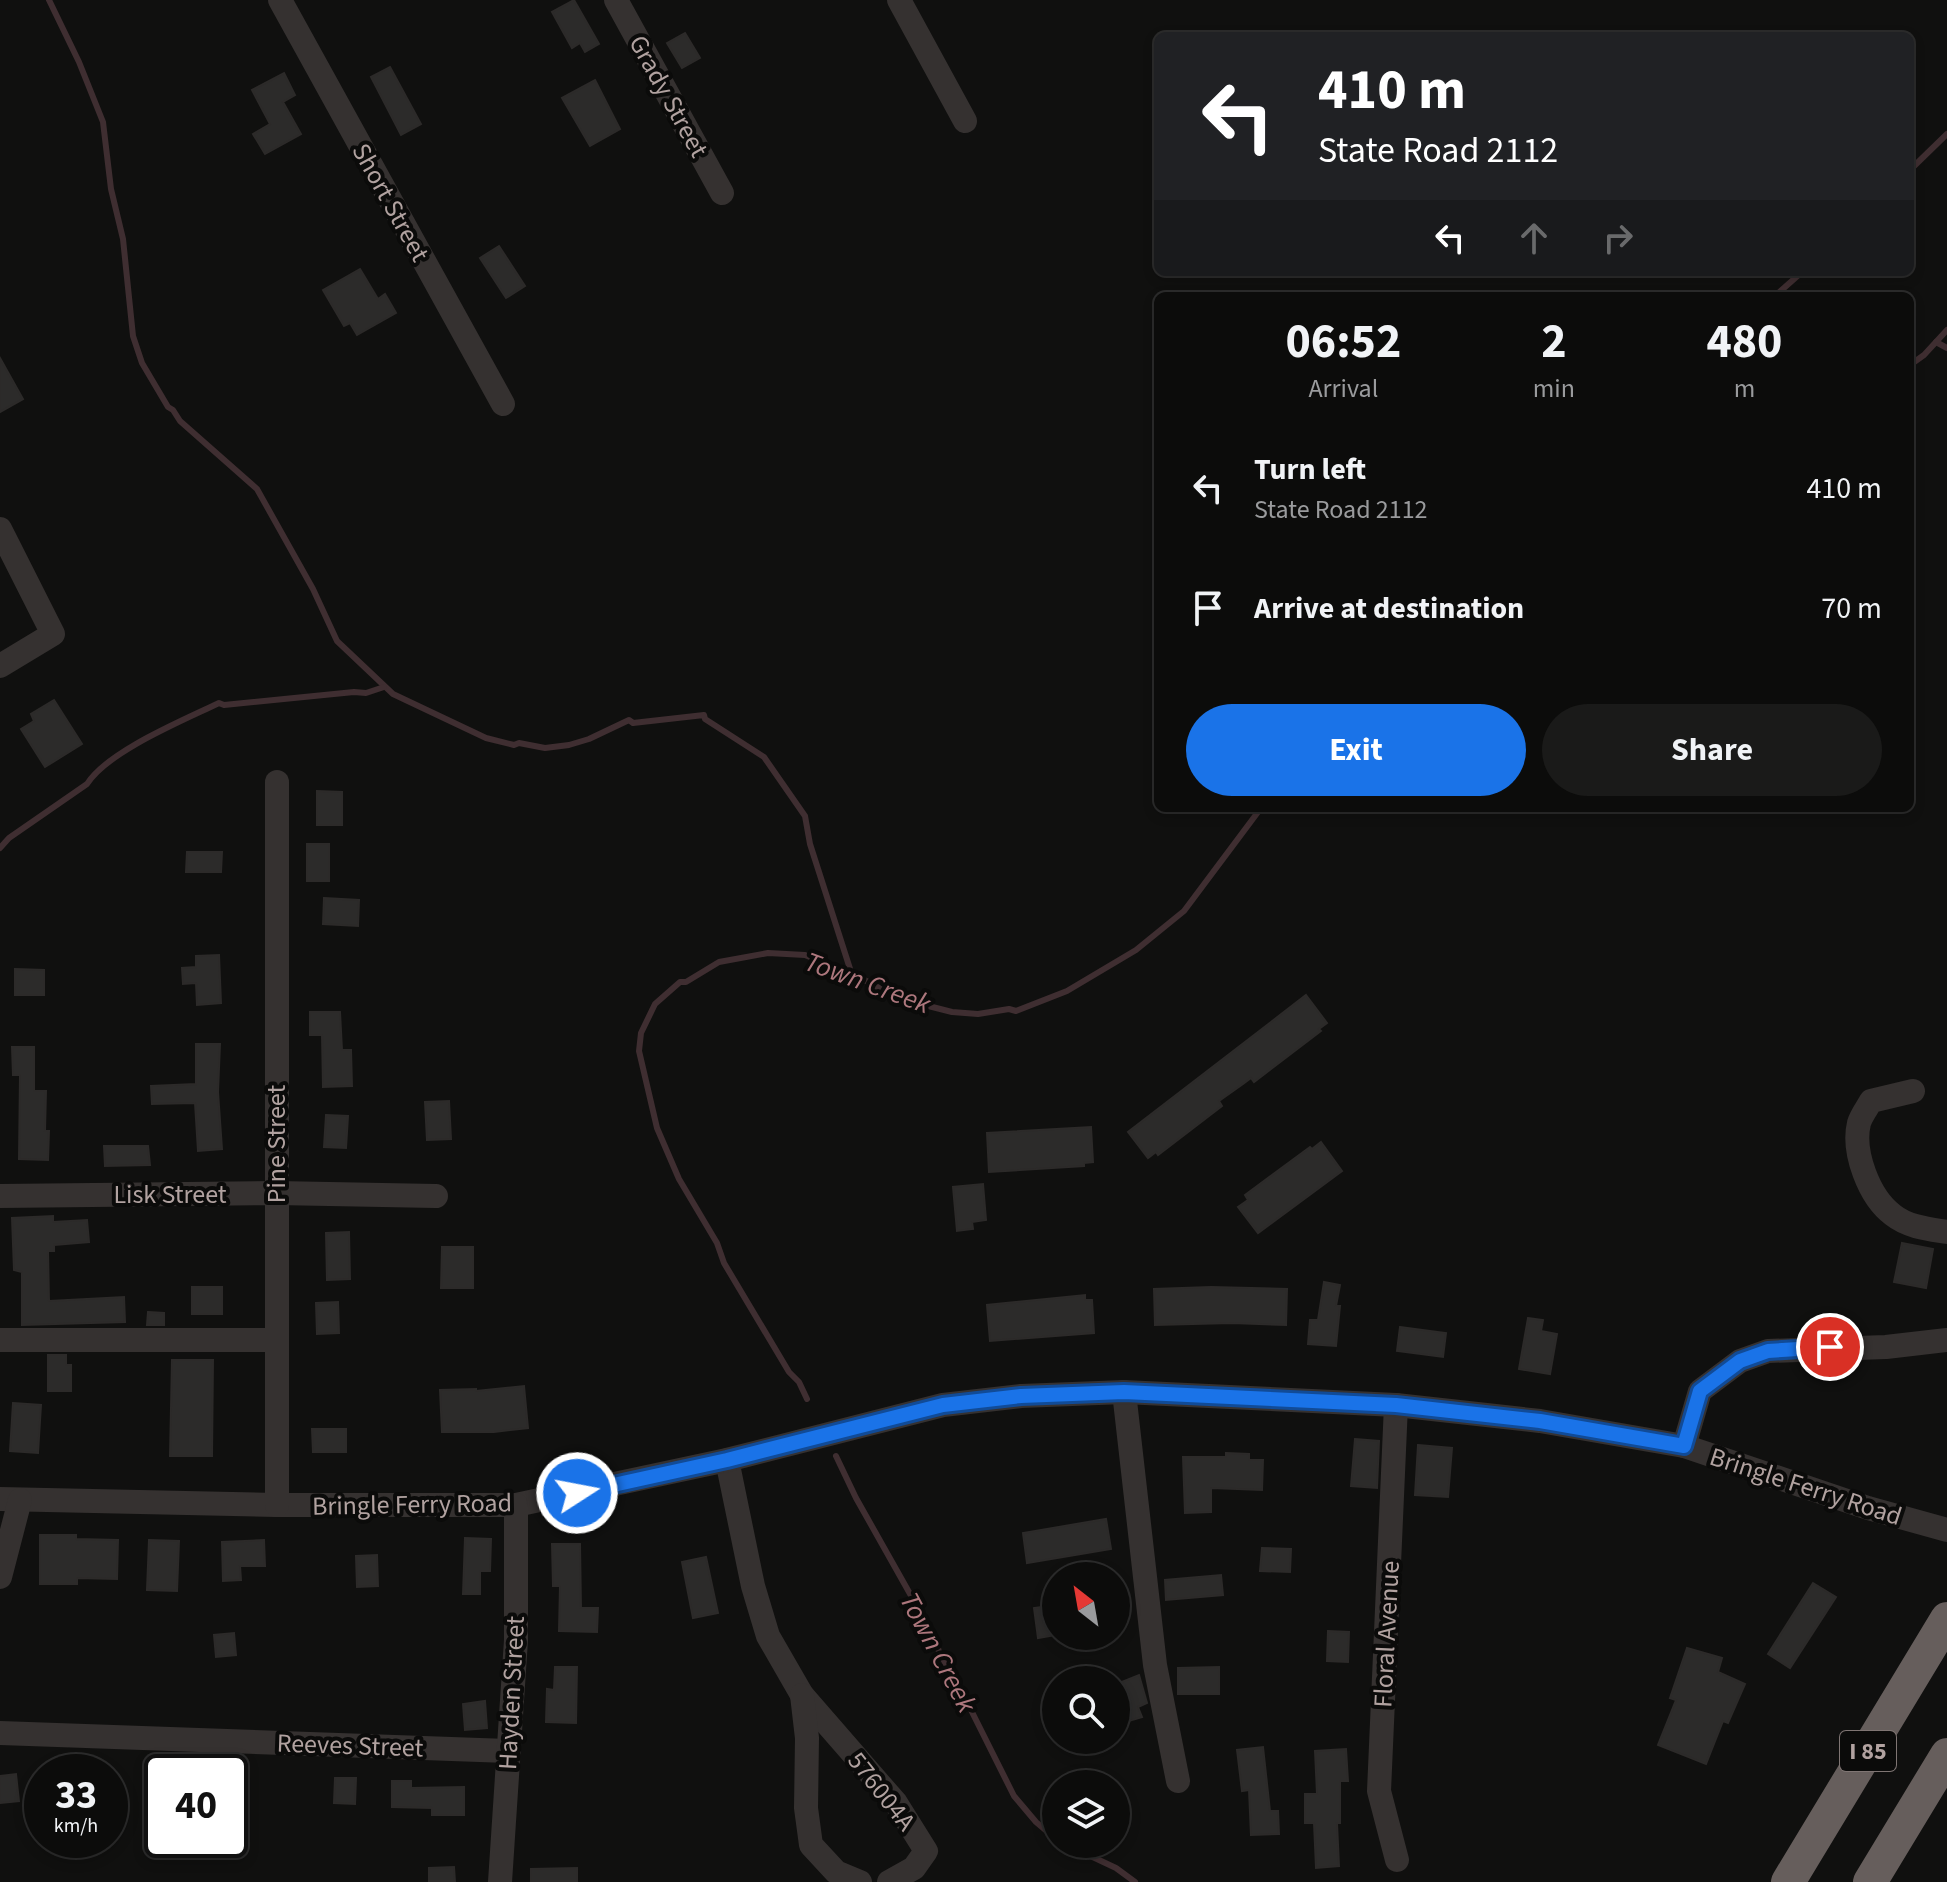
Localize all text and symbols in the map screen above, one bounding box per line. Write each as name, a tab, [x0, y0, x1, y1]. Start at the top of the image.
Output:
street label: Grady Street	[620, 28, 717, 164]
text: 410 m	[1318, 51, 1466, 130]
icon: left	[1186, 64, 1290, 168]
text: State Road 2112	[1318, 125, 1558, 176]
street label: Short Street	[343, 136, 438, 268]
icon: left	[1428, 216, 1472, 260]
icon: ahead	[1512, 216, 1556, 260]
icon: right	[1596, 216, 1640, 260]
text: 06:52	[1285, 308, 1401, 376]
text: 2	[1541, 308, 1567, 376]
text: 480	[1706, 308, 1782, 376]
text: Arrival	[1308, 370, 1378, 407]
text: min	[1533, 370, 1575, 407]
text: m	[1734, 370, 1755, 407]
text: Turn left	[1254, 448, 1366, 491]
icon: left	[1186, 466, 1230, 510]
text: 410 m	[1806, 467, 1882, 510]
text: State Road 2112	[1254, 491, 1427, 528]
icon: arrive	[1186, 586, 1230, 630]
text: Arrive at destination	[1254, 587, 1524, 630]
text: 70 m	[1821, 587, 1882, 630]
button: Exit	[1186, 704, 1526, 796]
button: Share	[1542, 704, 1882, 796]
water label: Town Creek	[799, 942, 937, 1024]
street label: Pine Street	[258, 1085, 295, 1203]
street label: Lisk Street	[113, 1176, 227, 1213]
pin	[1796, 1313, 1864, 1381]
icon: arrive	[1808, 1325, 1852, 1369]
street label: Bringle Ferry Road	[1705, 1438, 1907, 1535]
position arrow	[535, 1451, 619, 1535]
street label: Bringle Ferry Road	[312, 1484, 512, 1525]
street label: Floral Avenue	[1364, 1560, 1409, 1708]
north arrow	[1042, 1562, 1130, 1650]
map controls	[1042, 1562, 1130, 1858]
water label: Town Creek	[890, 1585, 987, 1720]
street label: Hayden Street	[489, 1615, 534, 1771]
button: search	[1042, 1666, 1130, 1754]
street label: Reeves Street	[276, 1724, 424, 1767]
road number: I 85	[1840, 1731, 1896, 1771]
street label: 576004A	[839, 1744, 925, 1840]
speed limit sign: 40	[144, 1754, 248, 1858]
text: 33	[55, 1767, 97, 1824]
button: layers	[1042, 1770, 1130, 1858]
text: km/h	[54, 1812, 98, 1840]

